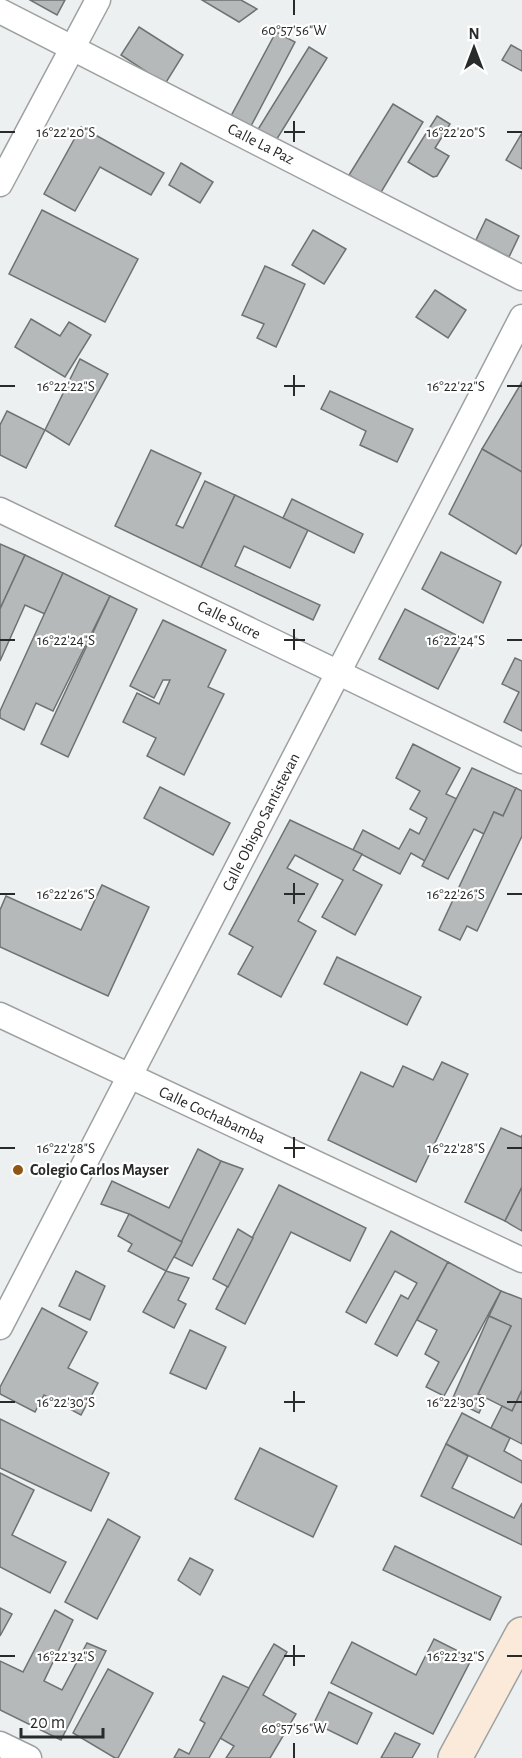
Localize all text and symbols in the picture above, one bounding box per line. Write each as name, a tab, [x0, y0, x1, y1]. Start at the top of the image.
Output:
north arrow	[444, 18, 504, 78]
text: 60°57'56"W	[261, 23, 327, 38]
text: N	[468, 26, 480, 42]
street label: Calle La Paz	[225, 120, 297, 168]
text: 16°22'20"S	[37, 125, 95, 140]
text: 16°22'20"S	[427, 125, 485, 140]
text: 16°22'22"S	[37, 379, 95, 394]
text: 16°22'22"S	[427, 379, 485, 394]
street label: Calle Sucre	[195, 598, 263, 642]
text: 16°22'24"S	[37, 633, 95, 648]
text: 16°22'24"S	[427, 633, 485, 648]
street label: Calle Obispo Santistevan	[219, 751, 303, 893]
text: 16°22'26"S	[37, 887, 95, 902]
text: 16°22'26"S	[427, 887, 485, 902]
street label: Calle Cochabamba	[156, 1083, 268, 1147]
text: 16°22'28"S	[37, 1141, 95, 1156]
text: 16°22'28"S	[427, 1141, 485, 1156]
place label: Colegio Carlos Mayser	[30, 1162, 169, 1179]
marker: Colegio Carlos Mayser	[11, 1163, 25, 1177]
text: 16°22'30"S	[37, 1395, 95, 1410]
text: 16°22'30"S	[427, 1395, 485, 1410]
text: 16°22'32"S	[37, 1649, 95, 1664]
text: 16°22'32"S	[427, 1649, 485, 1664]
scale bar	[21, 1701, 104, 1739]
text: 20 m	[30, 1714, 65, 1732]
text: 60°57'56"W	[261, 1721, 327, 1736]

